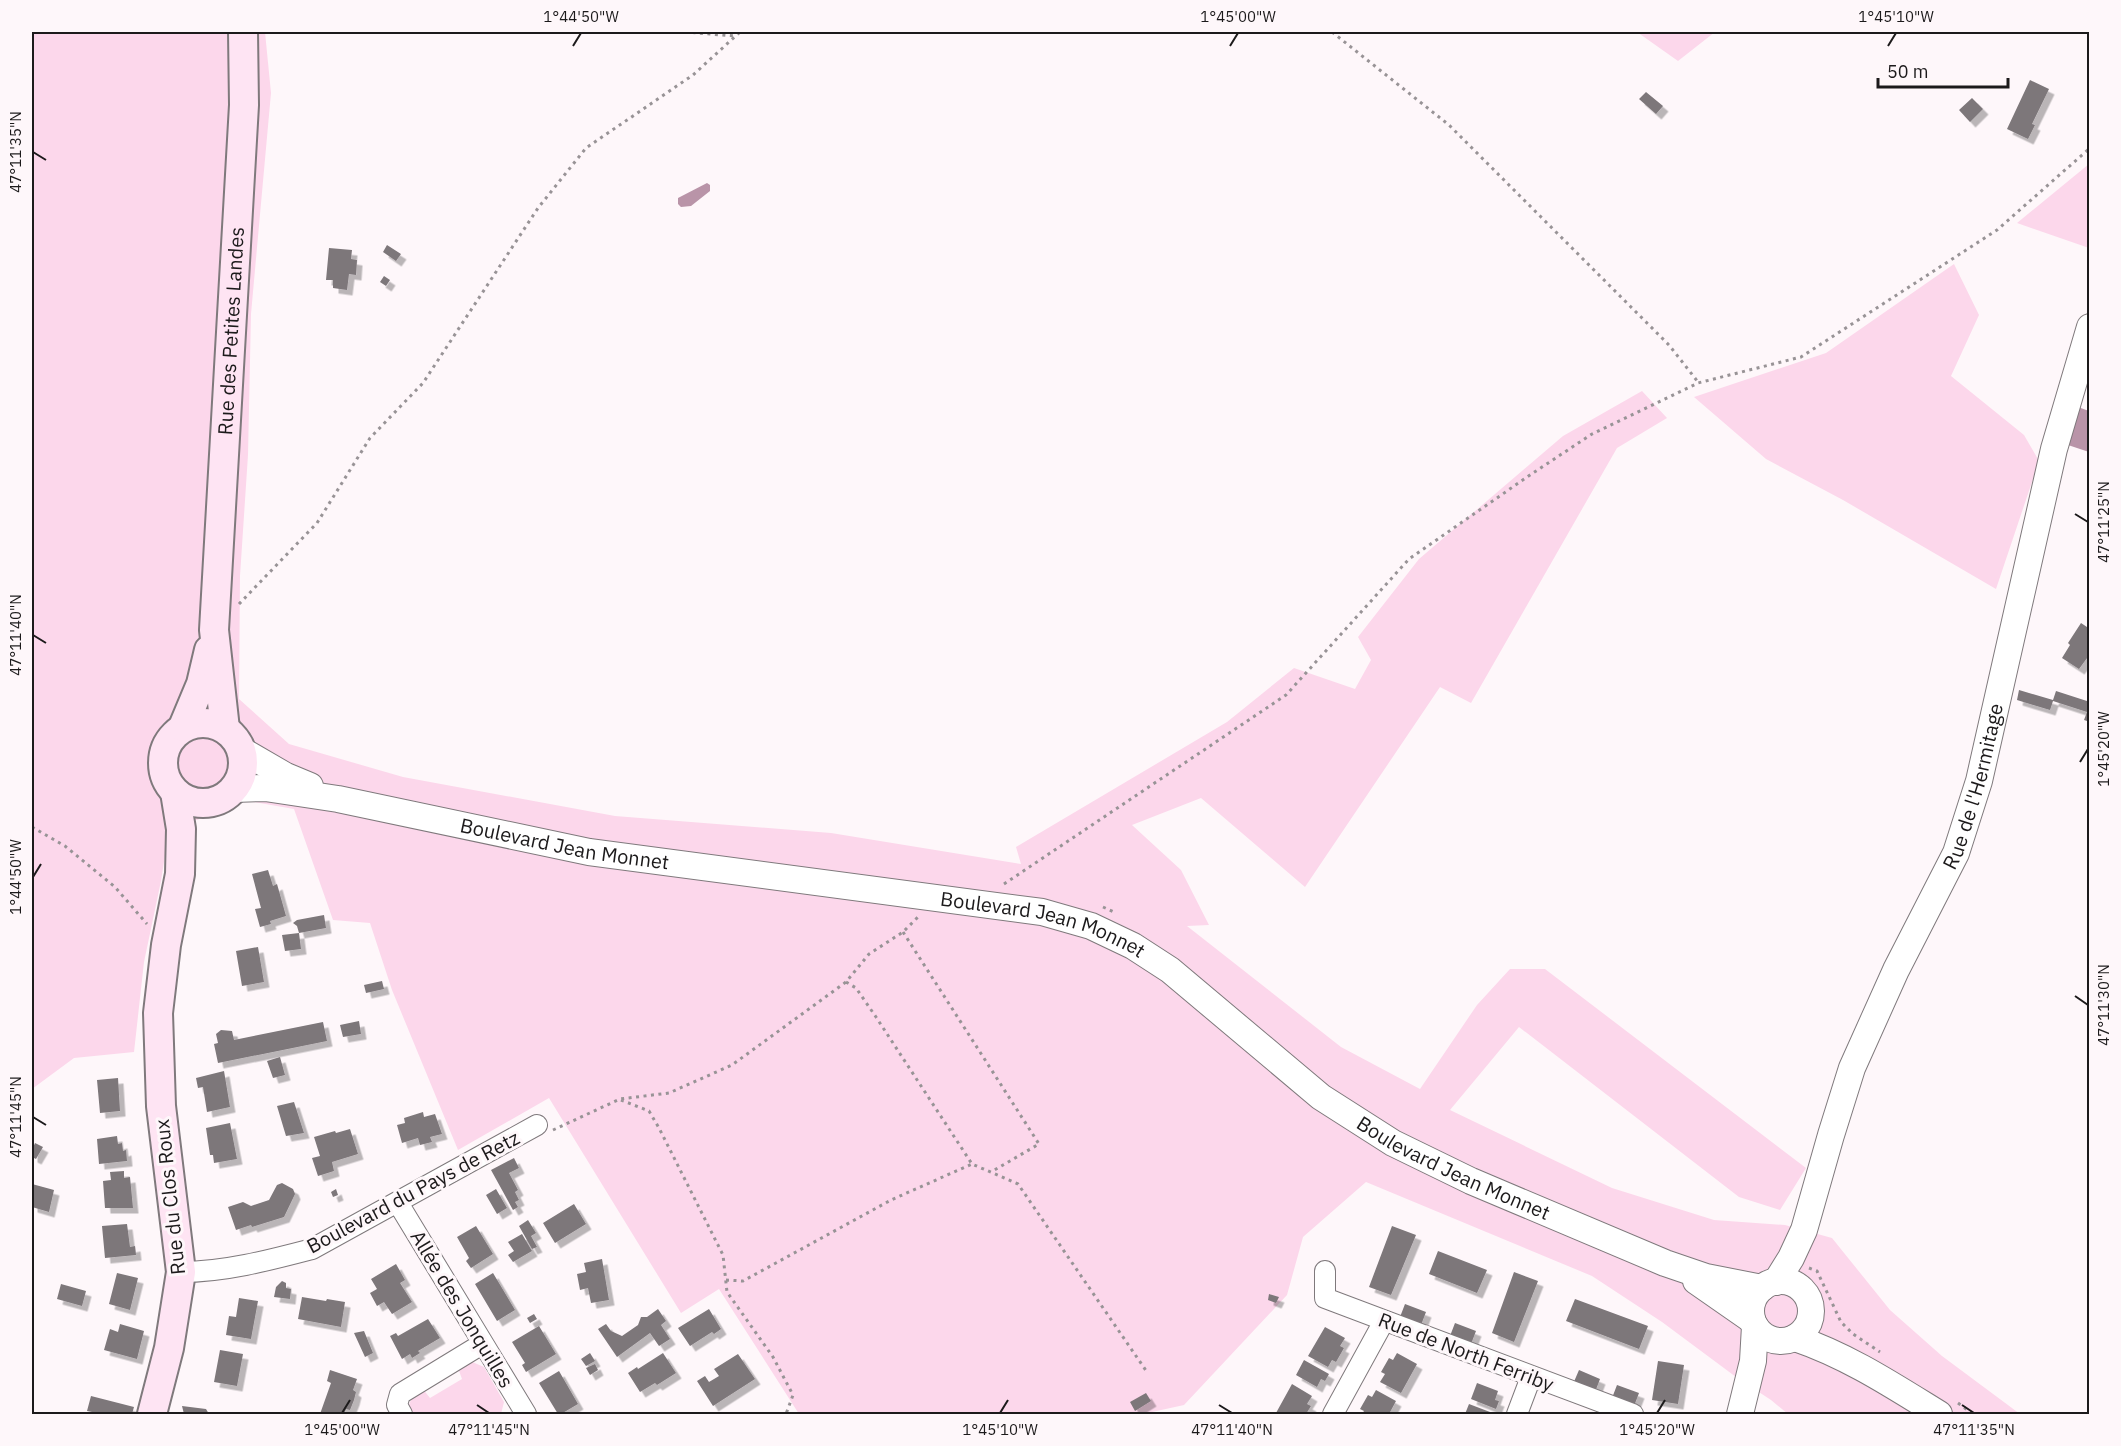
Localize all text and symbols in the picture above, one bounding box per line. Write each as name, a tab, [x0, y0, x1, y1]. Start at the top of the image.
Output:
text: 1°44'50"W	[543, 7, 619, 26]
text: 1°45'00"W	[1200, 7, 1276, 26]
text: 1°45'10"W	[1858, 7, 1934, 26]
scale bar	[1878, 51, 2008, 89]
text: 50 m	[1887, 60, 1929, 83]
text: 47°11'35"N	[6, 111, 25, 193]
street label: Rue des Petites Landes	[211, 226, 250, 436]
text: 47°11'25"N	[2094, 481, 2113, 563]
text: 47°11'40"N	[6, 594, 25, 676]
street label: Rue de l'Hermitage	[1936, 701, 2009, 874]
text: 1°45'20"W	[2094, 711, 2113, 787]
street label: Boulevard Jean Monnet	[458, 811, 671, 875]
text: 1°44'50"W	[6, 839, 25, 915]
street label: Boulevard Jean Monnet	[939, 885, 1151, 964]
text: 47°11'30"N	[2094, 964, 2113, 1046]
text: 47°11'45"N	[6, 1076, 25, 1158]
street label: Boulevard Jean Monnet	[1352, 1109, 1554, 1226]
street label: Rue du Clos Roux	[148, 1118, 191, 1276]
street label: Boulevard du Pays de Retz	[302, 1124, 524, 1259]
street label: Allée des Jonquilles	[405, 1225, 520, 1393]
street label: Rue de North Ferriby	[1375, 1306, 1558, 1397]
text: 1°45'00"W	[304, 1420, 380, 1439]
text: 47°11'45"N	[448, 1420, 530, 1439]
text: 1°45'10"W	[962, 1420, 1038, 1439]
text: 47°11'40"N	[1191, 1420, 1273, 1439]
text: 1°45'20"W	[1619, 1420, 1695, 1439]
text: 47°11'35"N	[1933, 1420, 2015, 1439]

